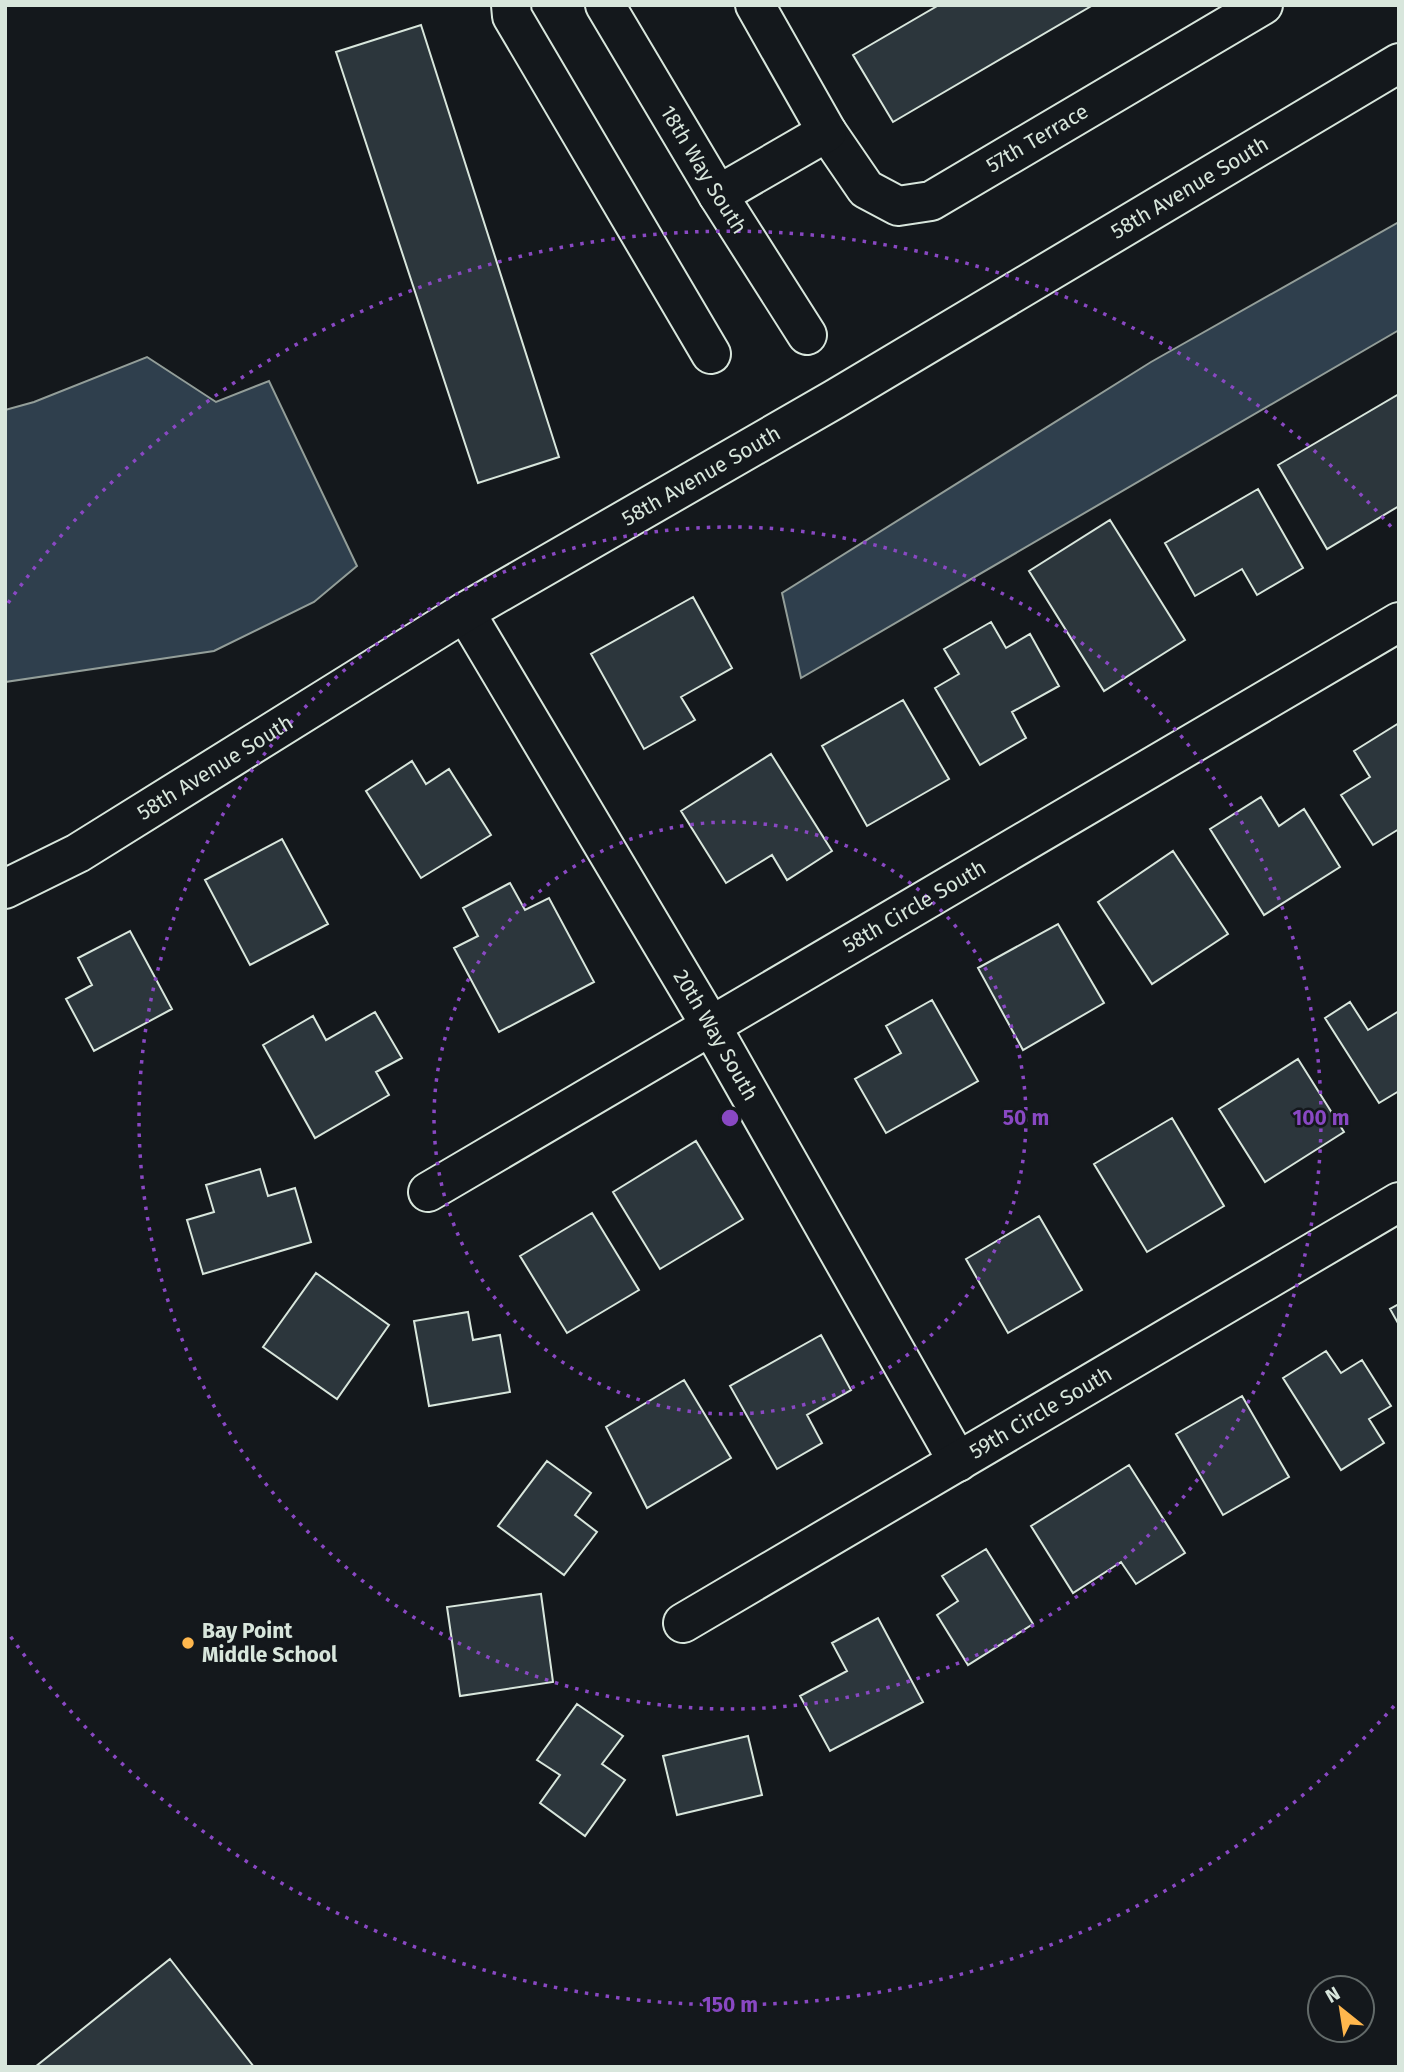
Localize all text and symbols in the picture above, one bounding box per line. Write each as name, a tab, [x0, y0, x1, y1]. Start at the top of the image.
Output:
street label: 57th Terrace	[982, 98, 1093, 178]
street label: 18th Way South	[655, 101, 752, 239]
street label: 58th Avenue South	[1106, 131, 1273, 245]
street label: 58th Avenue South	[617, 420, 785, 532]
street label: 58th Avenue South	[132, 709, 298, 826]
street label: 58th Circle South	[838, 854, 991, 959]
street label: 20th Way South	[668, 965, 764, 1106]
text: 50 m	[1003, 1105, 1049, 1131]
text: 100 m	[1292, 1105, 1350, 1131]
centre of rings	[718, 1106, 742, 1130]
street label: 59th Circle South	[965, 1361, 1117, 1465]
place label: Bay Point Middle School	[202, 1618, 338, 1668]
marker: Bay Point Middle School	[180, 1635, 196, 1651]
north arrow	[1306, 1974, 1376, 2044]
text: N	[1322, 1982, 1344, 2008]
text: 150 m	[702, 1992, 758, 2018]

